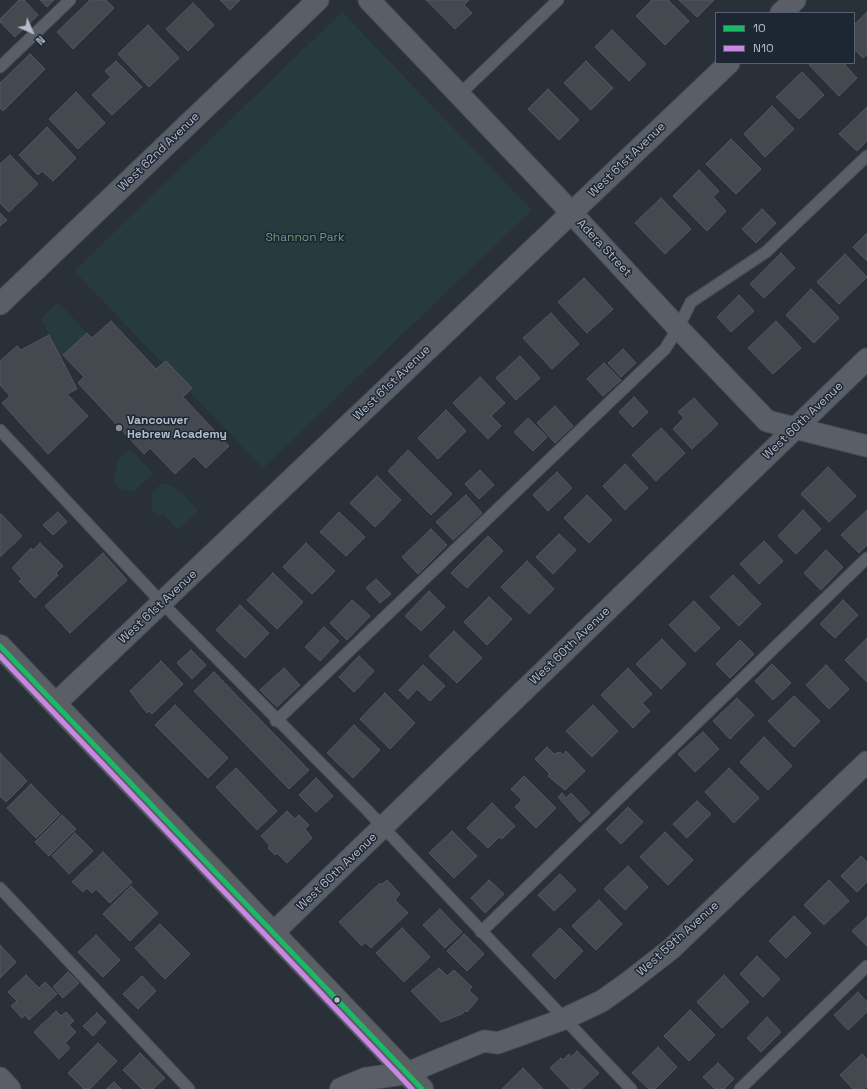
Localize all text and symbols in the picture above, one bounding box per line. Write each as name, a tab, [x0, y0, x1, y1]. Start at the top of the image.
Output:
north arrow	[12, 12, 52, 52]
legend	[715, 12, 855, 64]
text: 10	[753, 20, 766, 36]
text: N	[33, 33, 48, 48]
text: N10	[753, 40, 774, 56]
street label: West 62nd Avenue	[115, 110, 203, 194]
street label: West 61st Avenue	[585, 119, 669, 201]
street label: Adera Street	[574, 216, 634, 280]
park label: Shannon Park	[265, 231, 345, 245]
street label: West 61st Avenue	[350, 342, 434, 424]
street label: West 60th Avenue	[760, 379, 846, 463]
place label: Vancouver Hebrew Academy	[127, 414, 227, 442]
marker: Vancouver Hebrew Academy	[114, 423, 124, 433]
street label: West 61st Avenue	[116, 567, 200, 647]
street label: West 60th Avenue	[527, 604, 613, 688]
street label: West 60th Avenue	[294, 830, 380, 914]
street label: West 59th Avenue	[634, 898, 722, 980]
unlabelled marker	[332, 995, 342, 1005]

